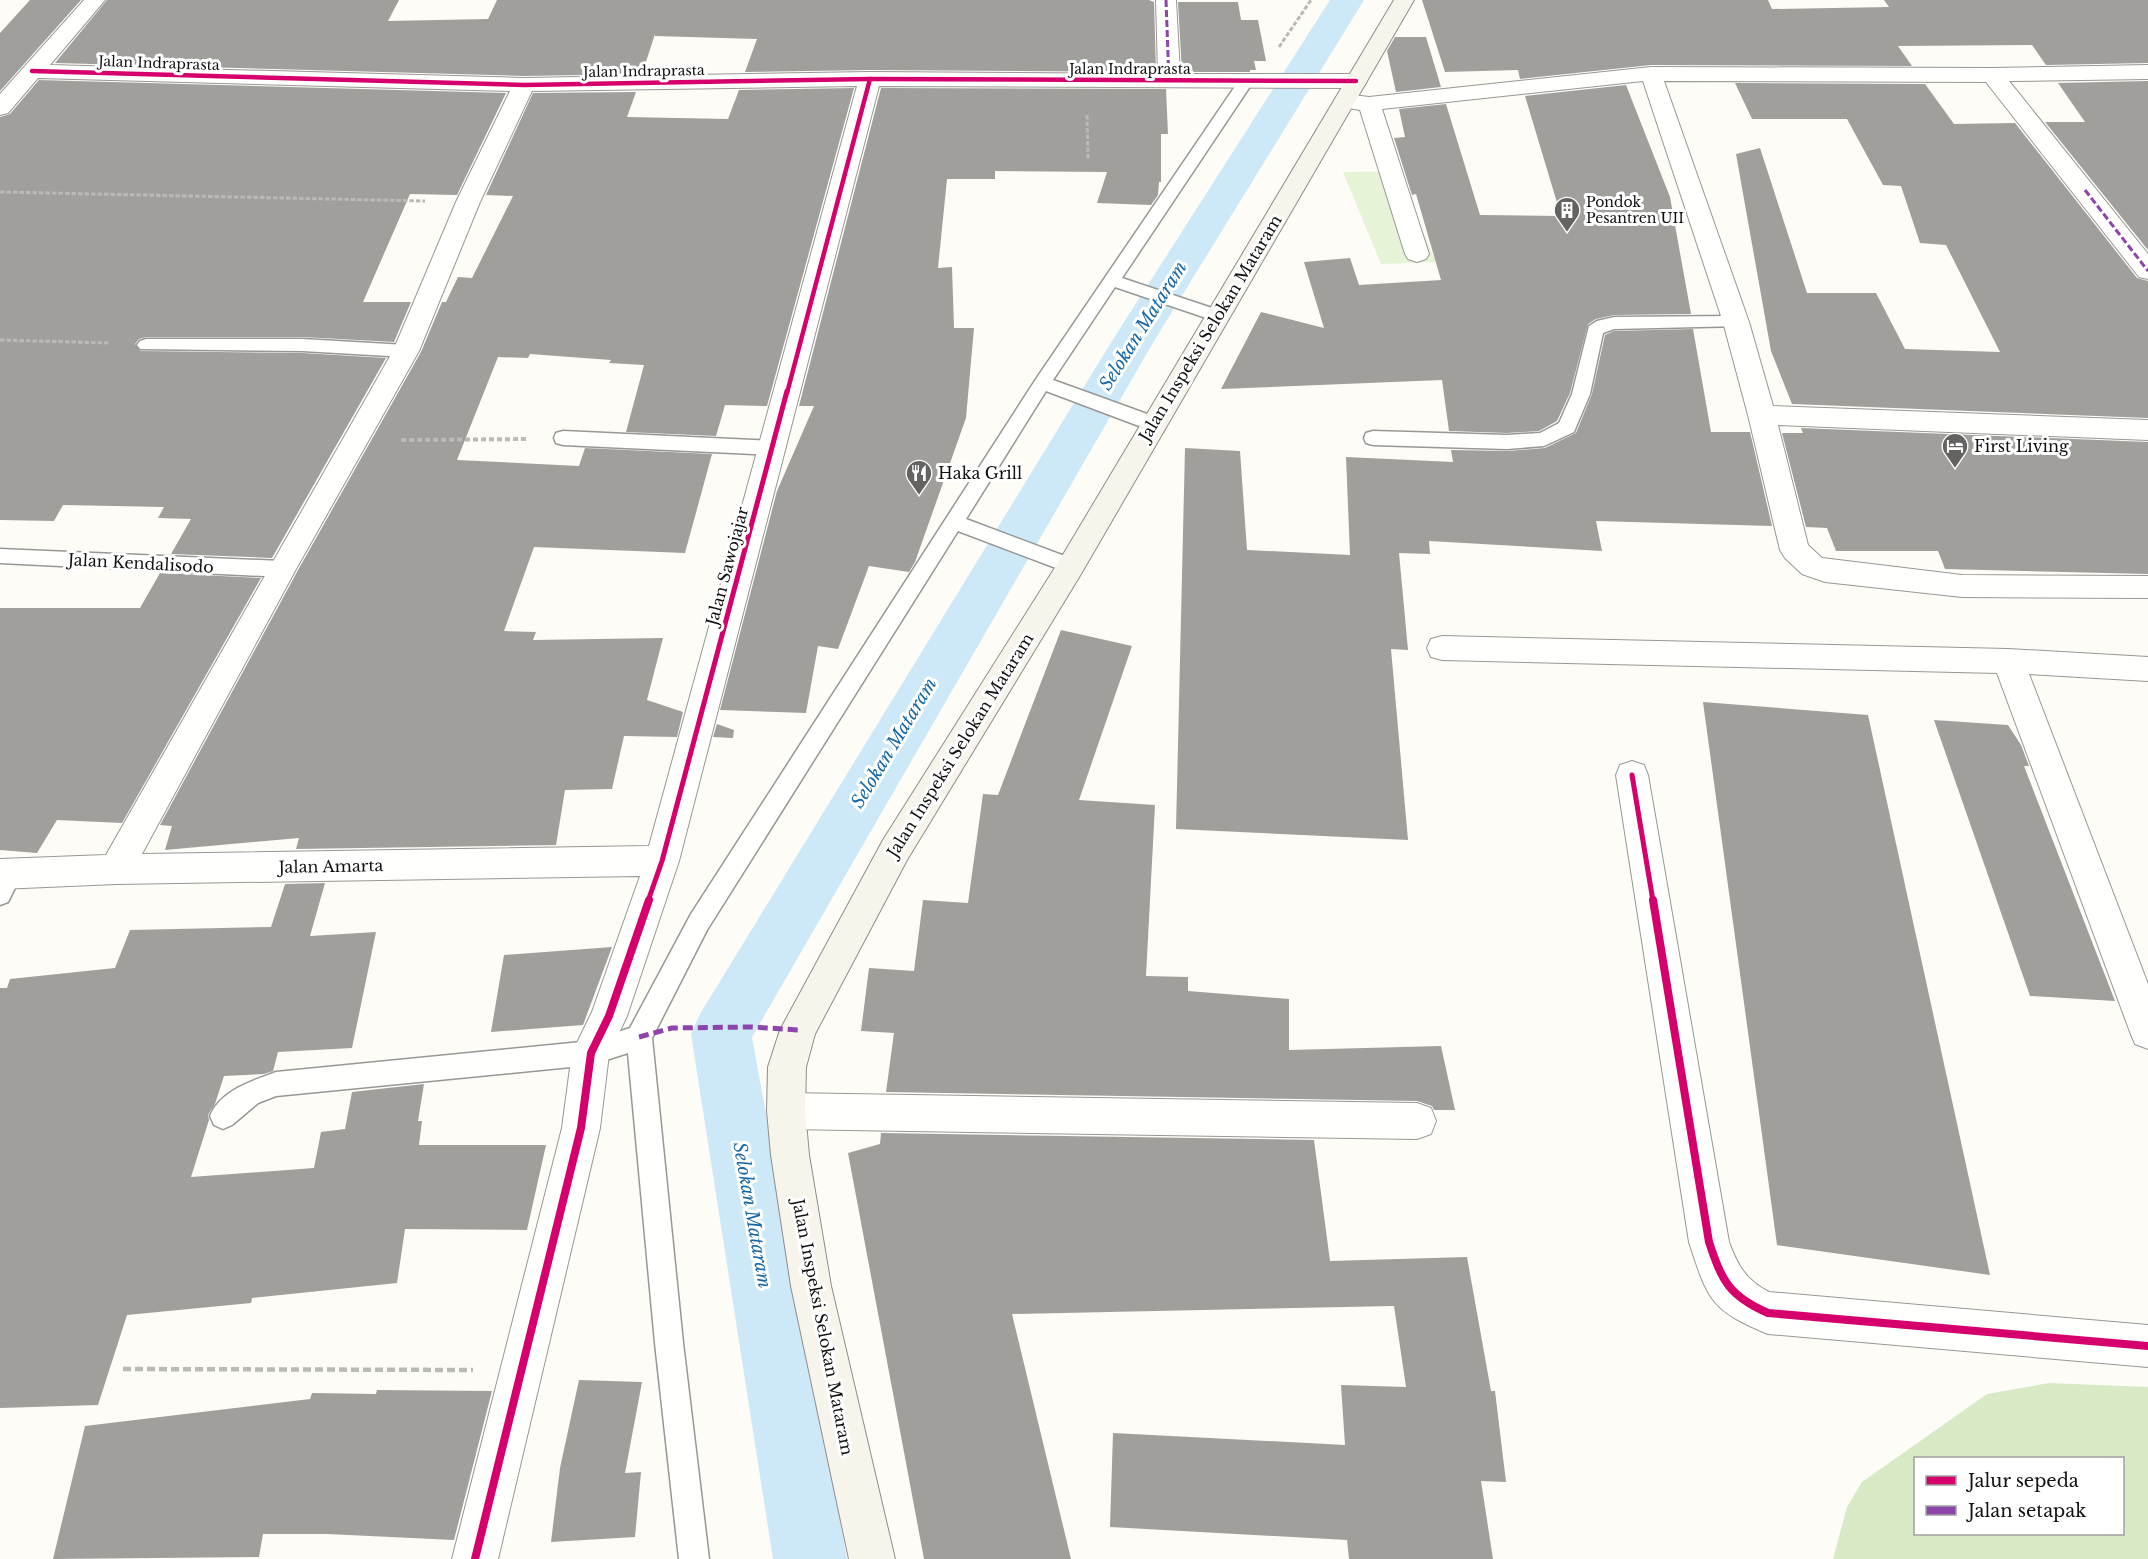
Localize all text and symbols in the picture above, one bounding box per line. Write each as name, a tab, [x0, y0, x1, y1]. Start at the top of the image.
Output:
street label: Jalan Indraprasta	[96, 52, 220, 74]
street label: Jalan Indraprasta	[1067, 60, 1191, 78]
street label: Jalan Indraprasta	[581, 61, 705, 81]
place label: Pondok Pesantren UII	[1586, 193, 1684, 227]
building icon: Pondok Pesantren UII	[1552, 195, 1582, 233]
street label: Jalan Inspeksi Selokan Mataram	[1133, 211, 1286, 447]
water label: Selokan Mataram	[1094, 257, 1192, 395]
hotel icon: First Living	[1940, 431, 1970, 469]
place label: First Living	[1974, 436, 2069, 456]
restaurant icon: Haka Grill	[904, 458, 934, 496]
place label: Haka Grill	[938, 463, 1022, 483]
street label: Jalan Sawojajar	[701, 504, 753, 629]
street label: Jalan Kendalisodo	[66, 549, 214, 577]
street label: Jalan Inspeksi Selokan Mataram	[881, 629, 1038, 863]
water label: Selokan Mataram	[846, 674, 942, 812]
street label: Jalan Amarta	[277, 855, 384, 877]
water label: Selokan Mataram	[728, 1140, 776, 1290]
street label: Jalan Inspeksi Selokan Mataram	[788, 1195, 858, 1457]
legend	[1914, 1457, 2124, 1535]
text: Jalur sepeda	[1966, 1470, 2079, 1492]
text: Jalan setapak	[1966, 1500, 2086, 1522]

